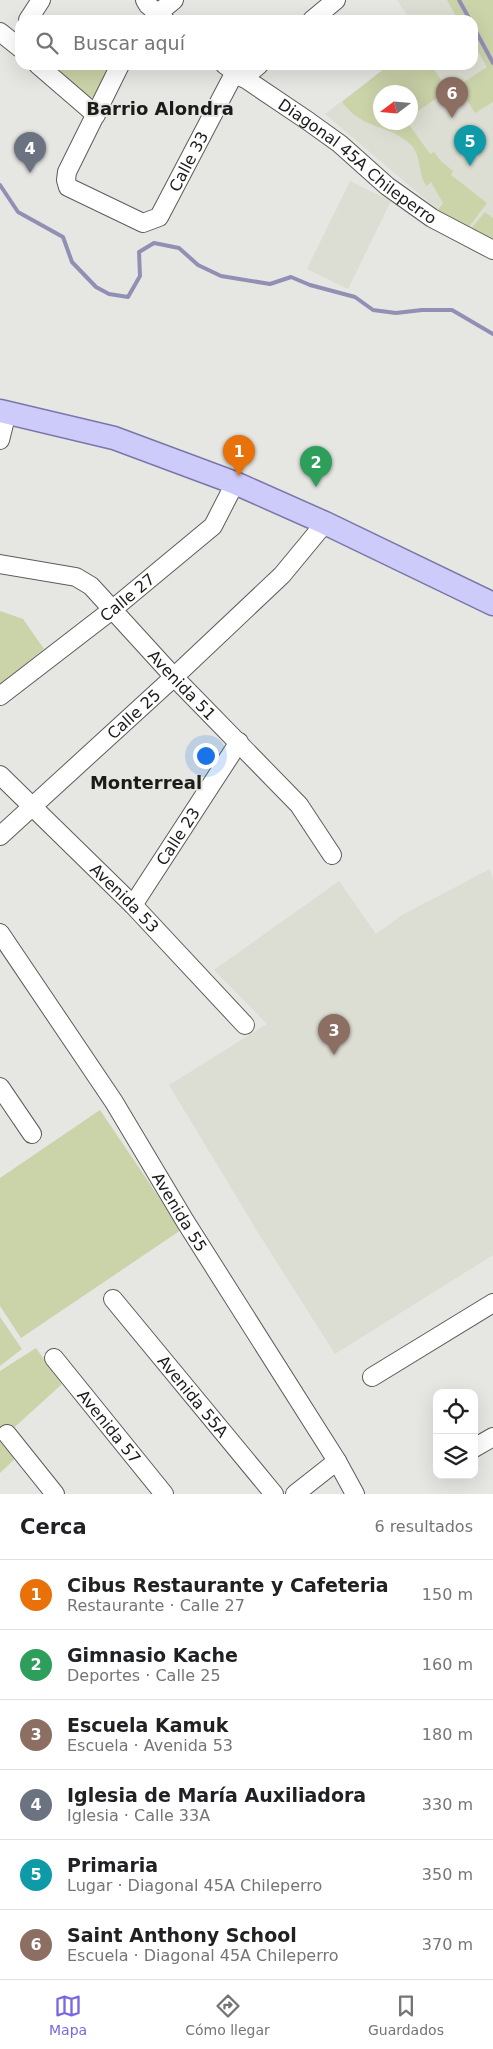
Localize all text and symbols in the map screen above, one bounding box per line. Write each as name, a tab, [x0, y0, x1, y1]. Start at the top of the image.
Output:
search box	[15, 15, 478, 70]
icon: search	[33, 29, 61, 57]
text: Buscar aquí	[73, 32, 185, 54]
pin: 6	[436, 77, 468, 118]
north arrow	[373, 85, 418, 130]
street label: Diagonal 45A Chileperro	[275, 94, 440, 228]
district label: Barrio Alondra	[86, 98, 234, 119]
pin: 5	[454, 125, 486, 166]
street label: Calle 33	[165, 128, 212, 195]
pin: 4	[14, 132, 46, 173]
pin: 1	[223, 435, 255, 476]
pin: 2	[300, 446, 332, 487]
street label: Calle 27	[96, 569, 158, 625]
street label: Avenida 51	[144, 646, 220, 724]
street label: Calle 25	[103, 685, 164, 743]
your location	[193, 743, 219, 769]
district label: Monterreal	[90, 772, 202, 793]
street label: Calle 23	[152, 804, 203, 869]
street label: Avenida 53	[87, 859, 163, 936]
pin: 3	[318, 1014, 350, 1055]
street label: Avenida 55	[149, 1169, 211, 1255]
street label: Avenida 55A	[154, 1351, 233, 1441]
street label: Avenida 57	[74, 1386, 145, 1467]
map controls	[433, 1389, 478, 1479]
button: locate	[433, 1389, 478, 1434]
button: layers	[433, 1434, 478, 1479]
text: Cerca	[20, 1515, 87, 1539]
text: 6 resultados	[374, 1517, 473, 1536]
text: Cibus Restaurante y Cafeteria	[67, 1574, 389, 1596]
text: 1	[30, 1585, 42, 1604]
text: 150 m	[422, 1585, 473, 1604]
text: Restaurante · Calle 27	[67, 1596, 245, 1615]
text: Gimnasio Kache	[67, 1644, 238, 1666]
text: 2	[30, 1655, 42, 1674]
text: 160 m	[422, 1655, 473, 1674]
text: Deportes · Calle 25	[67, 1666, 221, 1685]
text: Escuela Kamuk	[67, 1714, 228, 1736]
text: 3	[30, 1725, 42, 1744]
text: 180 m	[422, 1725, 473, 1744]
text: Escuela · Avenida 53	[67, 1736, 233, 1755]
text: Iglesia de María Auxiliadora	[67, 1784, 366, 1806]
text: 4	[30, 1795, 42, 1814]
text: 330 m	[422, 1795, 473, 1814]
text: Iglesia · Calle 33A	[67, 1806, 210, 1825]
text: Primaria	[67, 1854, 158, 1876]
text: 5	[30, 1865, 42, 1884]
text: 350 m	[422, 1865, 473, 1884]
text: Lugar · Diagonal 45A Chileperro	[67, 1876, 322, 1895]
text: Saint Anthony School	[67, 1924, 297, 1946]
text: 6	[30, 1935, 42, 1954]
text: 370 m	[422, 1935, 473, 1954]
text: Escuela · Diagonal 45A Chileperro	[67, 1946, 338, 1965]
tab: Mapa	[49, 1992, 87, 2038]
tab: Cómo llegar	[185, 1992, 270, 2038]
tab: Guardados	[368, 1992, 444, 2038]

